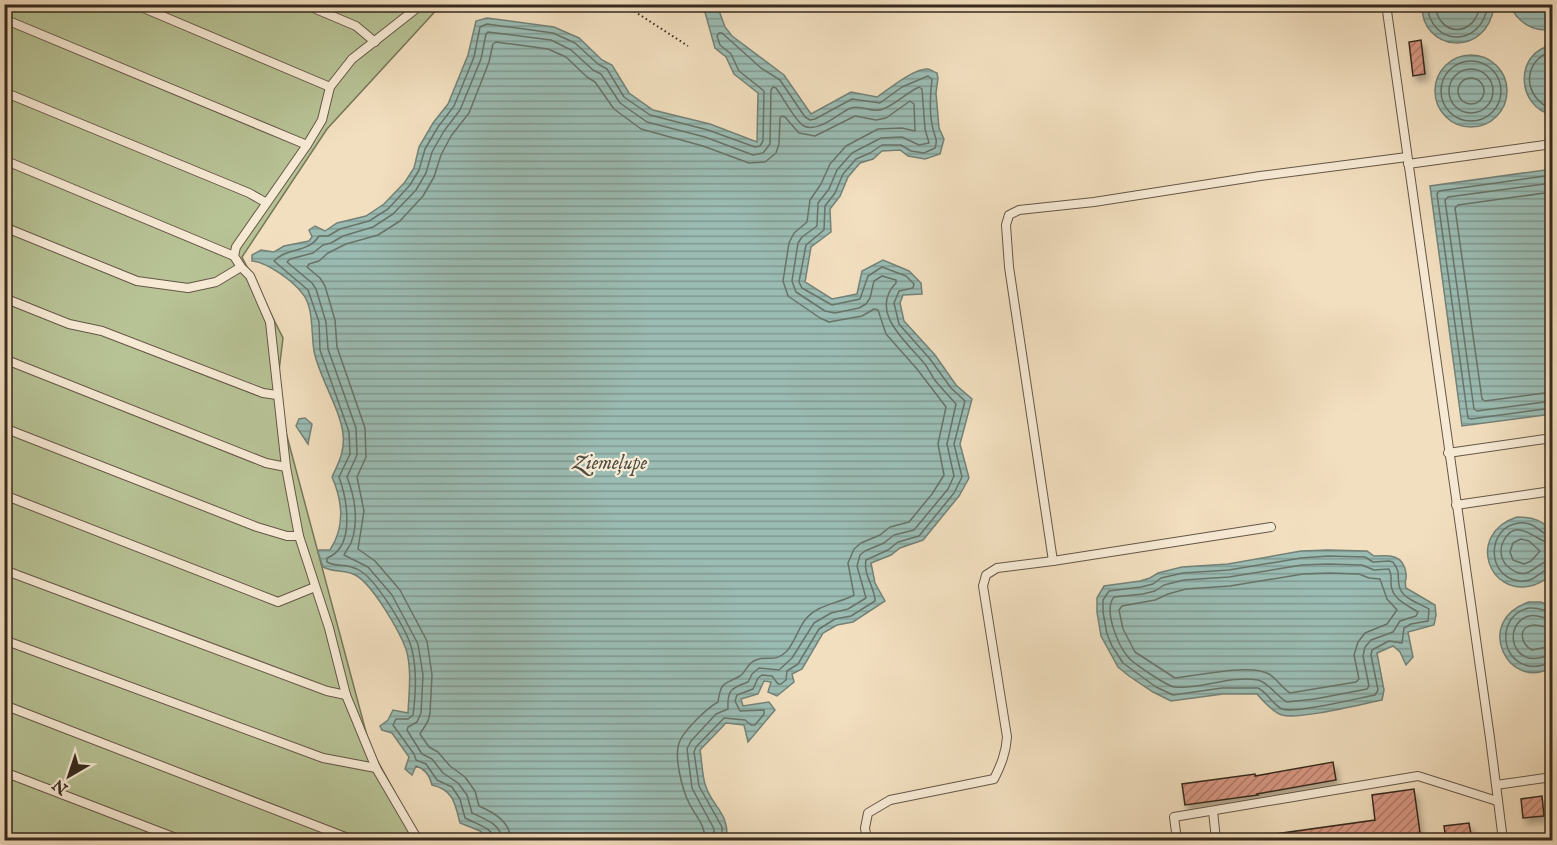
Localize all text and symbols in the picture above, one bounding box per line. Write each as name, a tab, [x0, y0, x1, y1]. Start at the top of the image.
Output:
water label: Ziemeļupe	[571, 451, 648, 477]
north arrow	[39, 746, 99, 806]
text: N	[49, 774, 73, 799]

